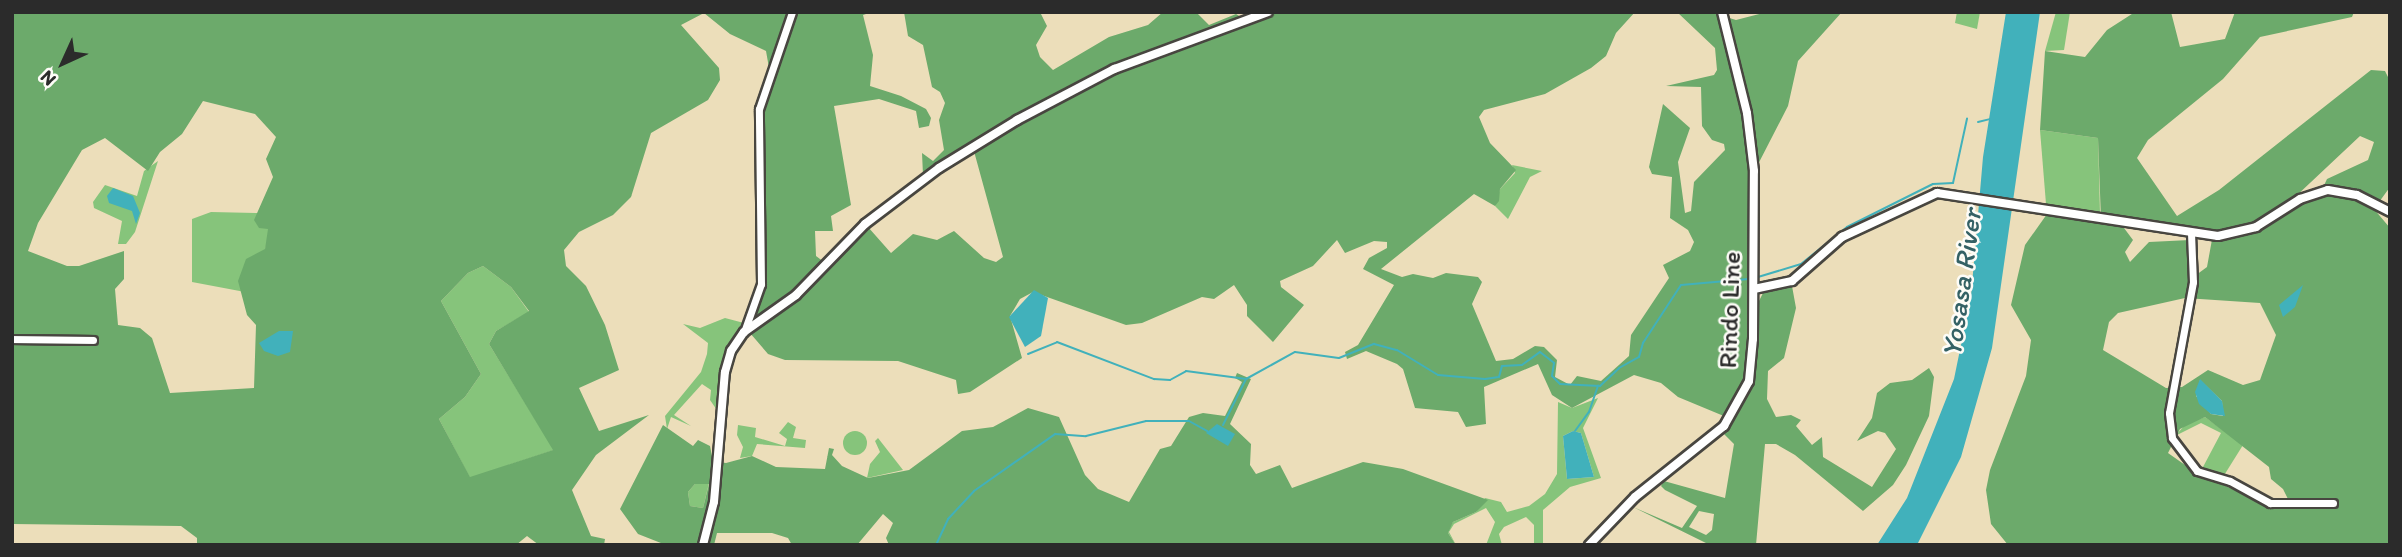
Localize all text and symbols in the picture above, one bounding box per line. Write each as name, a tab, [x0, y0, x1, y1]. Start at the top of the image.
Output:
north arrow	[28, 28, 98, 98]
text: N	[35, 66, 60, 91]
water label: Yosasa River	[1934, 207, 1988, 359]
street label: Rindo Line	[1712, 251, 1748, 369]

